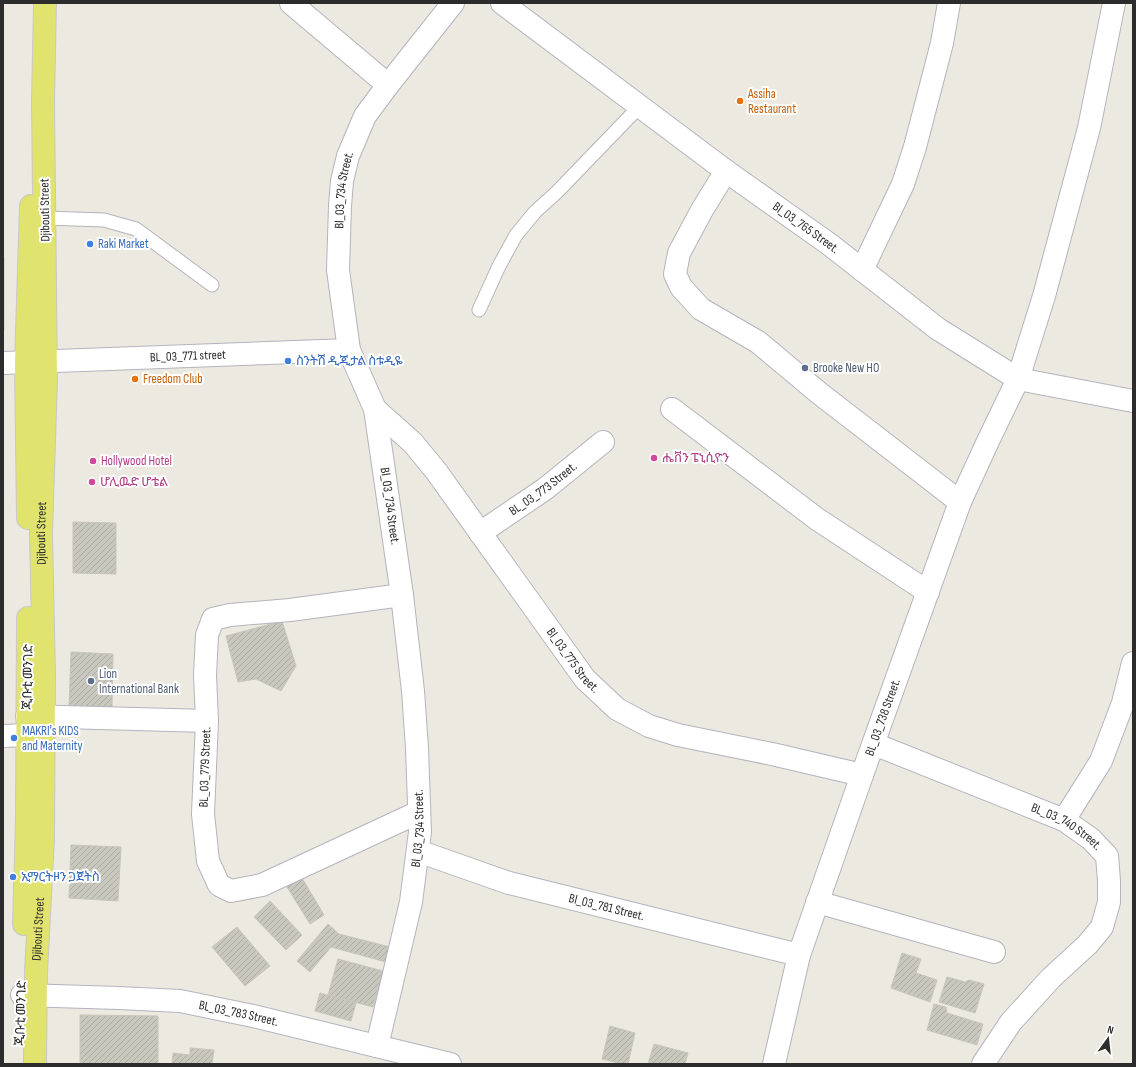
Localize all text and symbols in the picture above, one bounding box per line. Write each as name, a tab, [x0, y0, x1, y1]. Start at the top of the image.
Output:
place label: Assiha Restaurant	[747, 86, 796, 117]
marker: Assiha Restaurant	[735, 96, 745, 106]
street label: Bl_03_734 Street.	[331, 149, 357, 229]
street label: Djibouti Street	[36, 178, 54, 242]
street label: Bl_03_765 Street.	[769, 199, 842, 257]
place label: Raki Market	[98, 236, 149, 252]
marker: Raki Market	[85, 239, 95, 249]
street label: BL_03_771 street	[150, 347, 226, 365]
place label: ስንትሽ ዲጂታል ስቱዲዬ	[296, 353, 403, 369]
marker: ስንትሽ ዲጂታል ስቱዲዬ	[283, 356, 293, 366]
place label: Brooke New HO	[813, 360, 879, 376]
marker: Brooke New HO	[800, 363, 810, 373]
place label: Freedom Club	[143, 371, 203, 387]
marker: Freedom Club	[130, 374, 140, 384]
place label: ሔቨን ፔኒሲዮን	[662, 450, 730, 466]
place label: Hollywood Hotel	[101, 453, 172, 469]
marker: ሔቨን ፔኒሲዮን	[649, 453, 659, 463]
marker: Hollywood Hotel	[88, 456, 98, 466]
street label: BL_03_773 Street.	[506, 458, 580, 519]
street label: Bl_03_734 Street.	[377, 466, 403, 546]
place label: ሆሊዉድ ሆቴል	[100, 474, 168, 490]
marker: ሆሊዉድ ሆቴል	[87, 477, 97, 487]
street label: Djibouti Street	[33, 501, 50, 565]
street label: Bl_03_775 Street.	[543, 625, 603, 696]
street label: ጂቡቲ መንገድ	[19, 643, 37, 710]
place label: Lion International Bank	[99, 666, 179, 697]
marker: Lion International Bank	[86, 676, 96, 686]
street label: BL_03_738 Street.	[862, 676, 904, 758]
place label: MAKRI's KIDS and Maternity	[22, 723, 83, 754]
street label: BL_03_779 Street.	[196, 726, 214, 808]
marker: MAKRI's KIDS and Maternity	[9, 733, 19, 743]
street label: Bl_03_734 Street.	[408, 789, 428, 868]
street label: BL_03_740 Street.	[1029, 800, 1105, 854]
place label: ኢማርትዞን ጋጀትስ	[21, 869, 100, 885]
marker: ኢማርትዞን ጋጀትስ	[8, 872, 18, 882]
street label: Bl_03_781 Street.	[567, 890, 646, 924]
street label: Djibouti Street	[29, 897, 48, 961]
street label: ጂቡቲ መንገድ	[12, 979, 30, 1046]
street label: BL_03_783 Street.	[197, 997, 280, 1030]
north arrow	[1088, 1019, 1128, 1059]
text: N	[1106, 1023, 1115, 1037]

